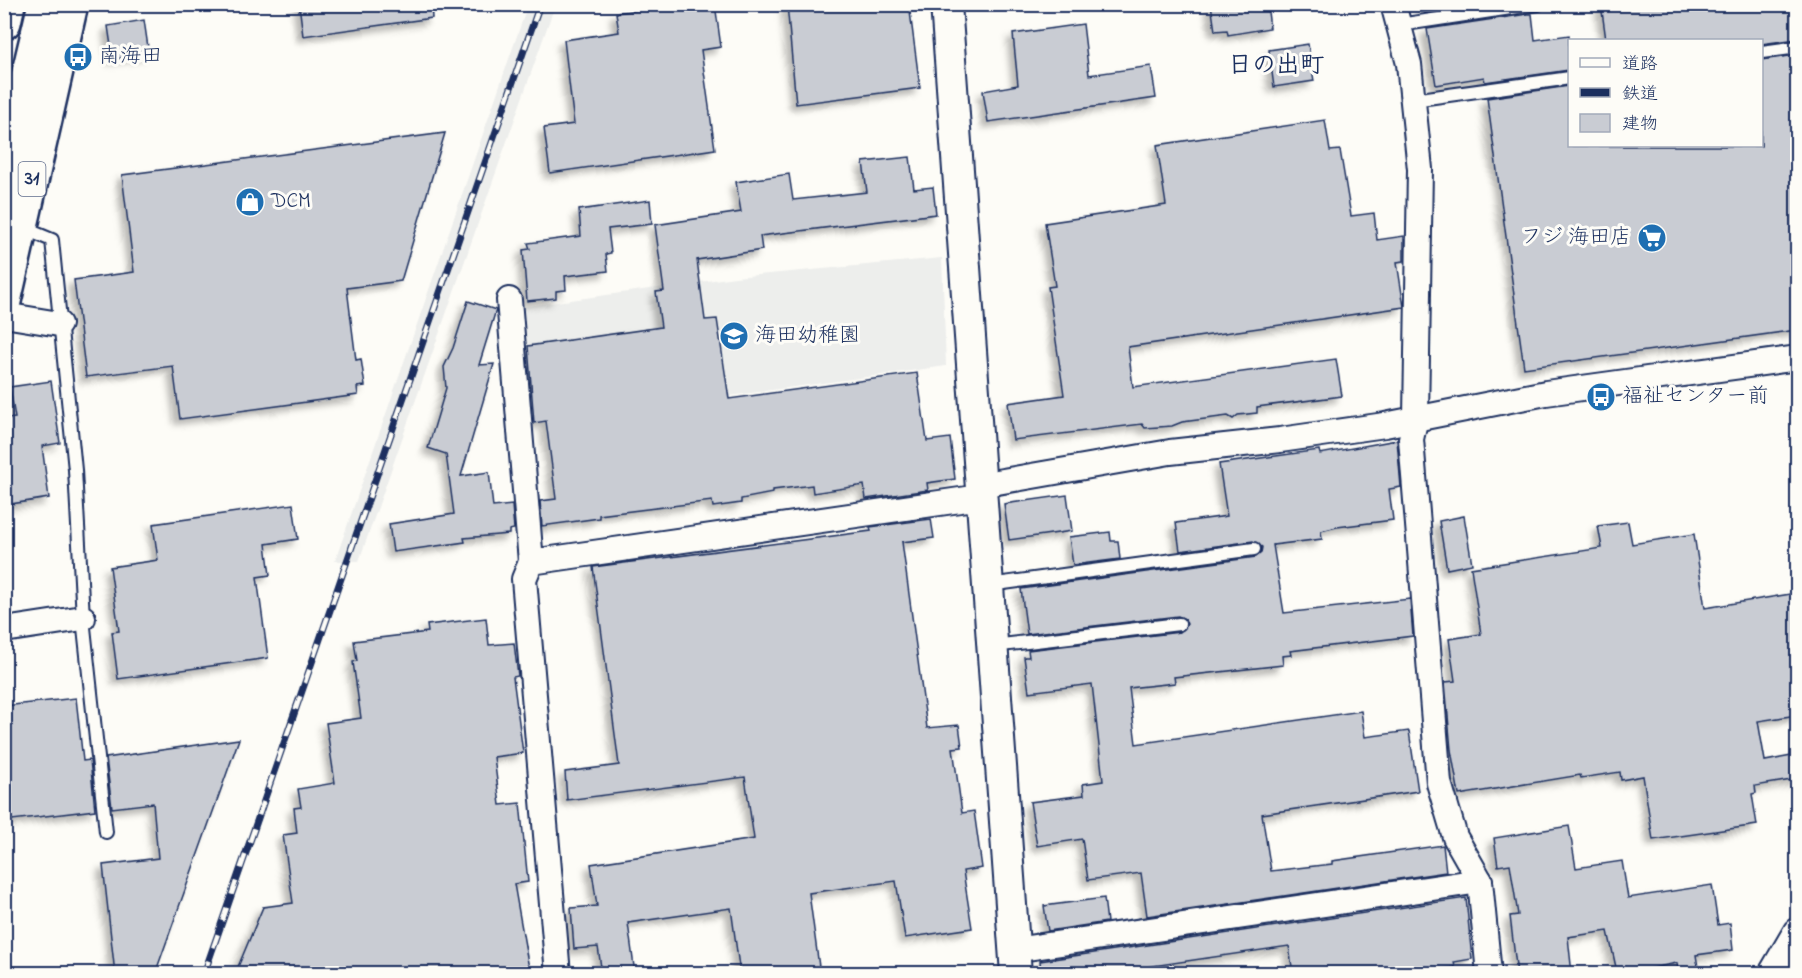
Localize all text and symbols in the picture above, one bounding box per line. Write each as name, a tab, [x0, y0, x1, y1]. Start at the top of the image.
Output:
legend	[1568, 39, 1763, 147]
bus stop icon: 南海田	[62, 41, 94, 73]
place label: 南海田	[99, 42, 162, 72]
district label: 日の出町	[1228, 49, 1324, 84]
text: 道路	[1622, 52, 1658, 78]
text: 鉄道	[1622, 82, 1658, 108]
text: 建物	[1622, 112, 1658, 138]
road number: 31	[18, 162, 46, 196]
shop icon: DCM	[234, 186, 266, 218]
place label: DCM	[270, 187, 311, 217]
supermarket icon: フジ 海田店	[1636, 222, 1668, 254]
place label: フジ 海田店	[1521, 223, 1631, 253]
school or university icon: 海田幼稚園	[718, 320, 750, 352]
place label: 海田幼稚園	[755, 321, 860, 351]
bus stop icon: 福祉センター前	[1585, 381, 1617, 413]
place label: 福祉センター前	[1622, 382, 1768, 412]

